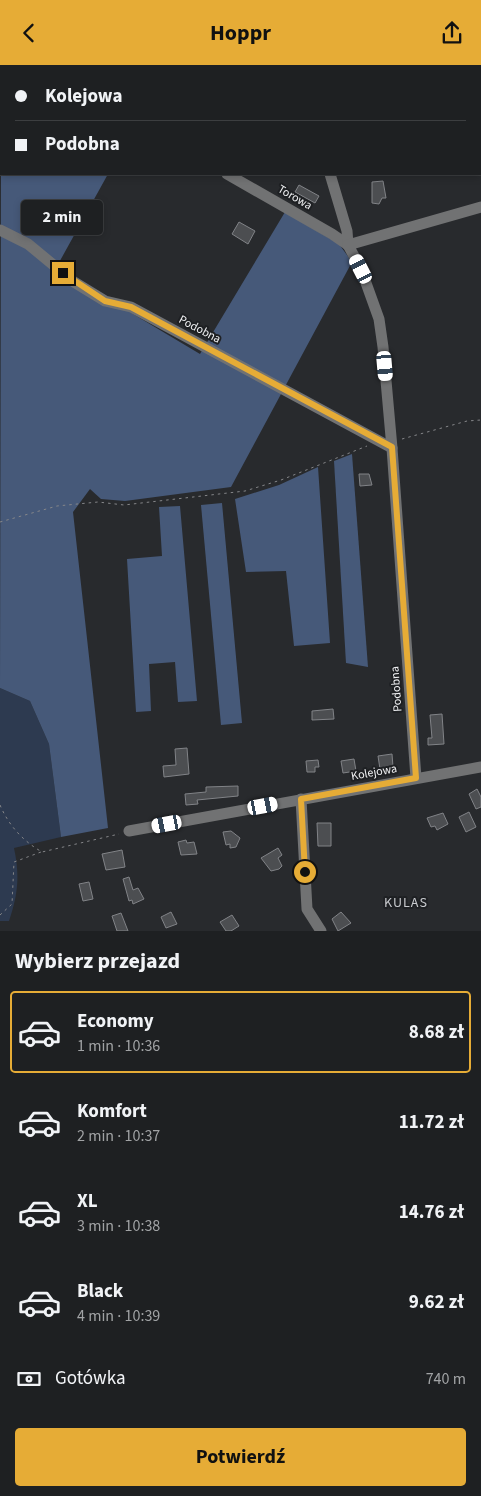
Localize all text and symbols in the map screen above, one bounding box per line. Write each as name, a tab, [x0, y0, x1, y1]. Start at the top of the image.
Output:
text: Hoppr	[210, 17, 271, 49]
icon: back	[15, 19, 43, 47]
icon: share	[438, 19, 466, 47]
text: Kolejowa	[45, 83, 122, 110]
text: Podobna	[45, 131, 120, 158]
street label: Torowa	[274, 181, 315, 214]
callout: 2 min	[22, 201, 104, 235]
text: 2 min	[43, 206, 81, 228]
car	[347, 252, 374, 286]
route end	[52, 262, 74, 284]
street label: Podobna	[176, 311, 224, 348]
car	[376, 350, 393, 382]
street label: Podobna	[386, 666, 407, 712]
street label: Kolejowa	[350, 760, 398, 785]
car	[246, 796, 279, 816]
car	[150, 814, 183, 834]
route start	[294, 861, 316, 883]
district label: KULAS	[384, 893, 428, 913]
text: Wybierz przejazd	[15, 945, 180, 977]
text: Economy	[77, 1008, 154, 1035]
icon: car	[17, 1010, 62, 1055]
text: 8.68 zł	[409, 1019, 464, 1046]
text: 1 min · 10:36	[77, 1035, 160, 1057]
text: Komfort	[77, 1098, 147, 1125]
icon: car	[17, 1100, 62, 1145]
text: 11.72 zł	[399, 1109, 464, 1136]
text: 2 min · 10:37	[77, 1125, 160, 1147]
text: XL	[77, 1188, 98, 1215]
icon: car	[17, 1190, 62, 1235]
text: 14.76 zł	[399, 1199, 464, 1226]
text: 3 min · 10:38	[77, 1215, 160, 1237]
text: Black	[77, 1278, 123, 1305]
icon: car	[17, 1280, 62, 1325]
text: 9.62 zł	[409, 1289, 464, 1316]
text: 4 min · 10:39	[77, 1305, 160, 1327]
icon: cash	[15, 1365, 43, 1393]
text: Gotówka	[55, 1365, 126, 1392]
text: 740 m	[426, 1368, 466, 1390]
button: Potwierdź	[15, 1428, 466, 1486]

